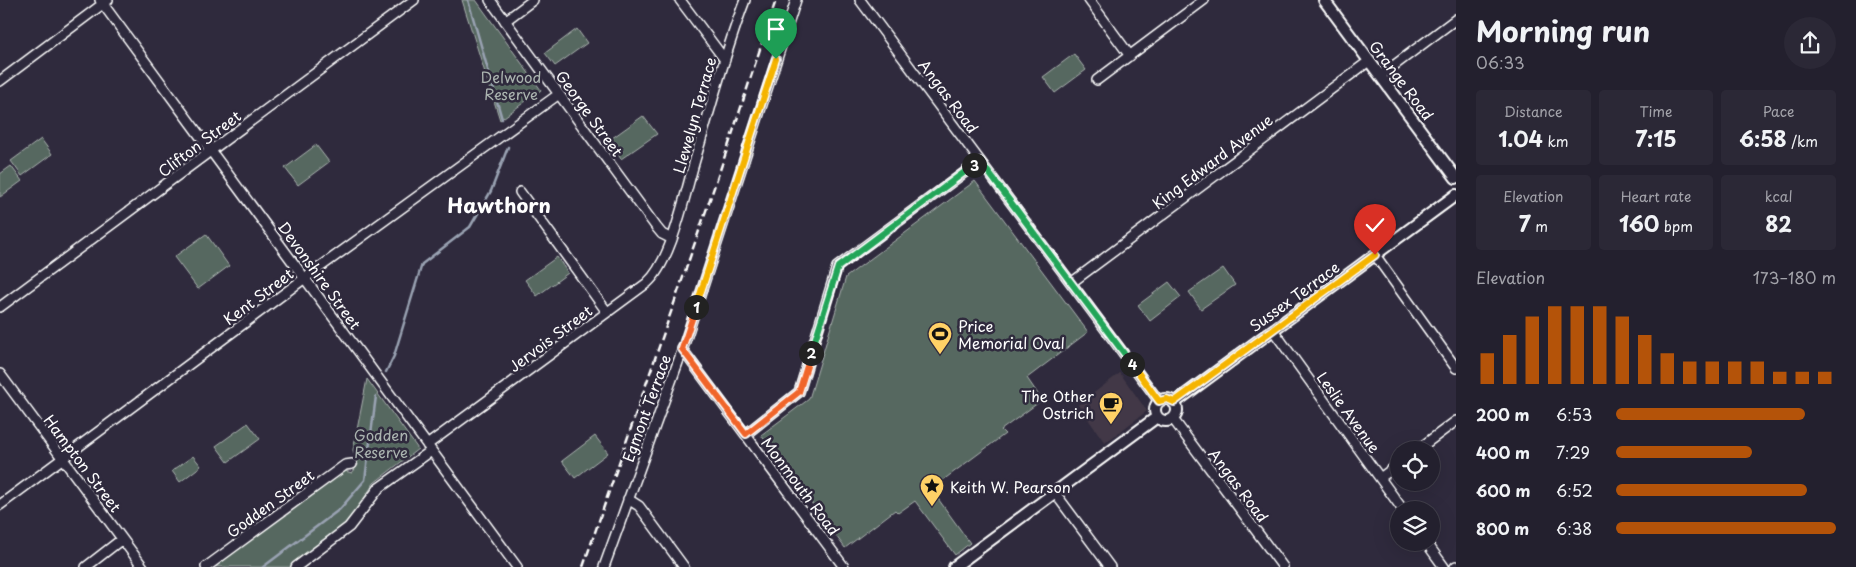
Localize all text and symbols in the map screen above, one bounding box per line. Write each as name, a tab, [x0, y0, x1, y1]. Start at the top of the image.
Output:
pin	[755, 8, 797, 59]
text: Morning run	[1476, 9, 1650, 52]
icon: arrive	[762, 15, 790, 43]
button: share	[1784, 17, 1836, 69]
street label: Grange Road	[1364, 35, 1440, 125]
text: 06:33	[1476, 50, 1525, 74]
street label: Llewelyn Terrace	[666, 54, 722, 176]
street label: Angas Road	[914, 54, 984, 138]
park label: Delwood Reserve	[481, 65, 541, 105]
street label: George Street	[551, 65, 629, 161]
text: Distance	[1504, 101, 1563, 122]
text: Time	[1639, 101, 1673, 122]
text: Pace	[1763, 101, 1794, 122]
street label: Clifton Street	[153, 104, 245, 182]
street label: King Edward Avenue	[1147, 108, 1277, 214]
text: 1.04	[1498, 122, 1543, 154]
text: 7:15	[1635, 122, 1677, 154]
text: 6:58	[1739, 122, 1787, 154]
text: km	[1543, 131, 1568, 152]
text: /km	[1787, 131, 1818, 152]
pin: 3	[962, 152, 986, 178]
text: 3	[970, 155, 979, 176]
text: Elevation	[1503, 186, 1564, 207]
text: Heart rate	[1621, 186, 1691, 207]
text: kcal	[1765, 186, 1793, 207]
district label: Hawthorn	[447, 190, 551, 220]
pin	[1354, 204, 1396, 255]
text: 7	[1519, 207, 1531, 239]
text: 160	[1619, 207, 1659, 239]
text: 82	[1765, 207, 1792, 239]
icon: check	[1361, 211, 1389, 239]
street label: Devonshire Street	[273, 216, 367, 334]
text: m	[1531, 216, 1548, 237]
text: bpm	[1659, 216, 1693, 237]
street label: Sussex Terrace	[1244, 255, 1344, 337]
street label: Kent Street	[218, 262, 298, 330]
text: Elevation	[1476, 265, 1545, 289]
text: 173–180 m	[1753, 265, 1836, 289]
pin: 1	[684, 294, 708, 320]
text: 1	[693, 297, 700, 318]
street label: Jervois Street	[503, 299, 597, 377]
place label: Price Memorial Oval	[958, 314, 1065, 354]
sports icon: Price Memorial Oval	[927, 321, 953, 355]
pin: 2	[798, 340, 824, 366]
text: 2	[807, 343, 816, 364]
street label: Egmont Terrace	[616, 351, 676, 465]
pin: 4	[1120, 352, 1144, 376]
text: 4	[1128, 354, 1137, 375]
street label: Leslie Avenue	[1312, 367, 1386, 457]
place label: The Other Ostrich	[1021, 384, 1094, 424]
cafe icon: The Other Ostrich	[1098, 391, 1124, 425]
text: 200 m	[1476, 402, 1530, 426]
text: 6:53	[1556, 402, 1592, 426]
street label: Hampton Street	[39, 409, 127, 517]
park label: Godden Reserve	[354, 423, 408, 463]
street label: Monmouth Road	[756, 432, 846, 540]
text: 400 m	[1476, 440, 1530, 464]
text: 7:29	[1556, 440, 1590, 464]
map controls	[1390, 441, 1440, 551]
button: locate	[1390, 441, 1440, 491]
street label: Angas Road	[1204, 443, 1274, 527]
street label: Godden Street	[221, 463, 319, 543]
place icon: Keith W. Pearson	[919, 473, 945, 507]
place label: Keith W. Pearson	[950, 475, 1071, 498]
text: 600 m	[1476, 478, 1530, 502]
text: 6:52	[1556, 478, 1593, 502]
button: layers	[1390, 501, 1440, 551]
text: 800 m	[1476, 516, 1529, 540]
text: 6:38	[1556, 516, 1592, 540]

